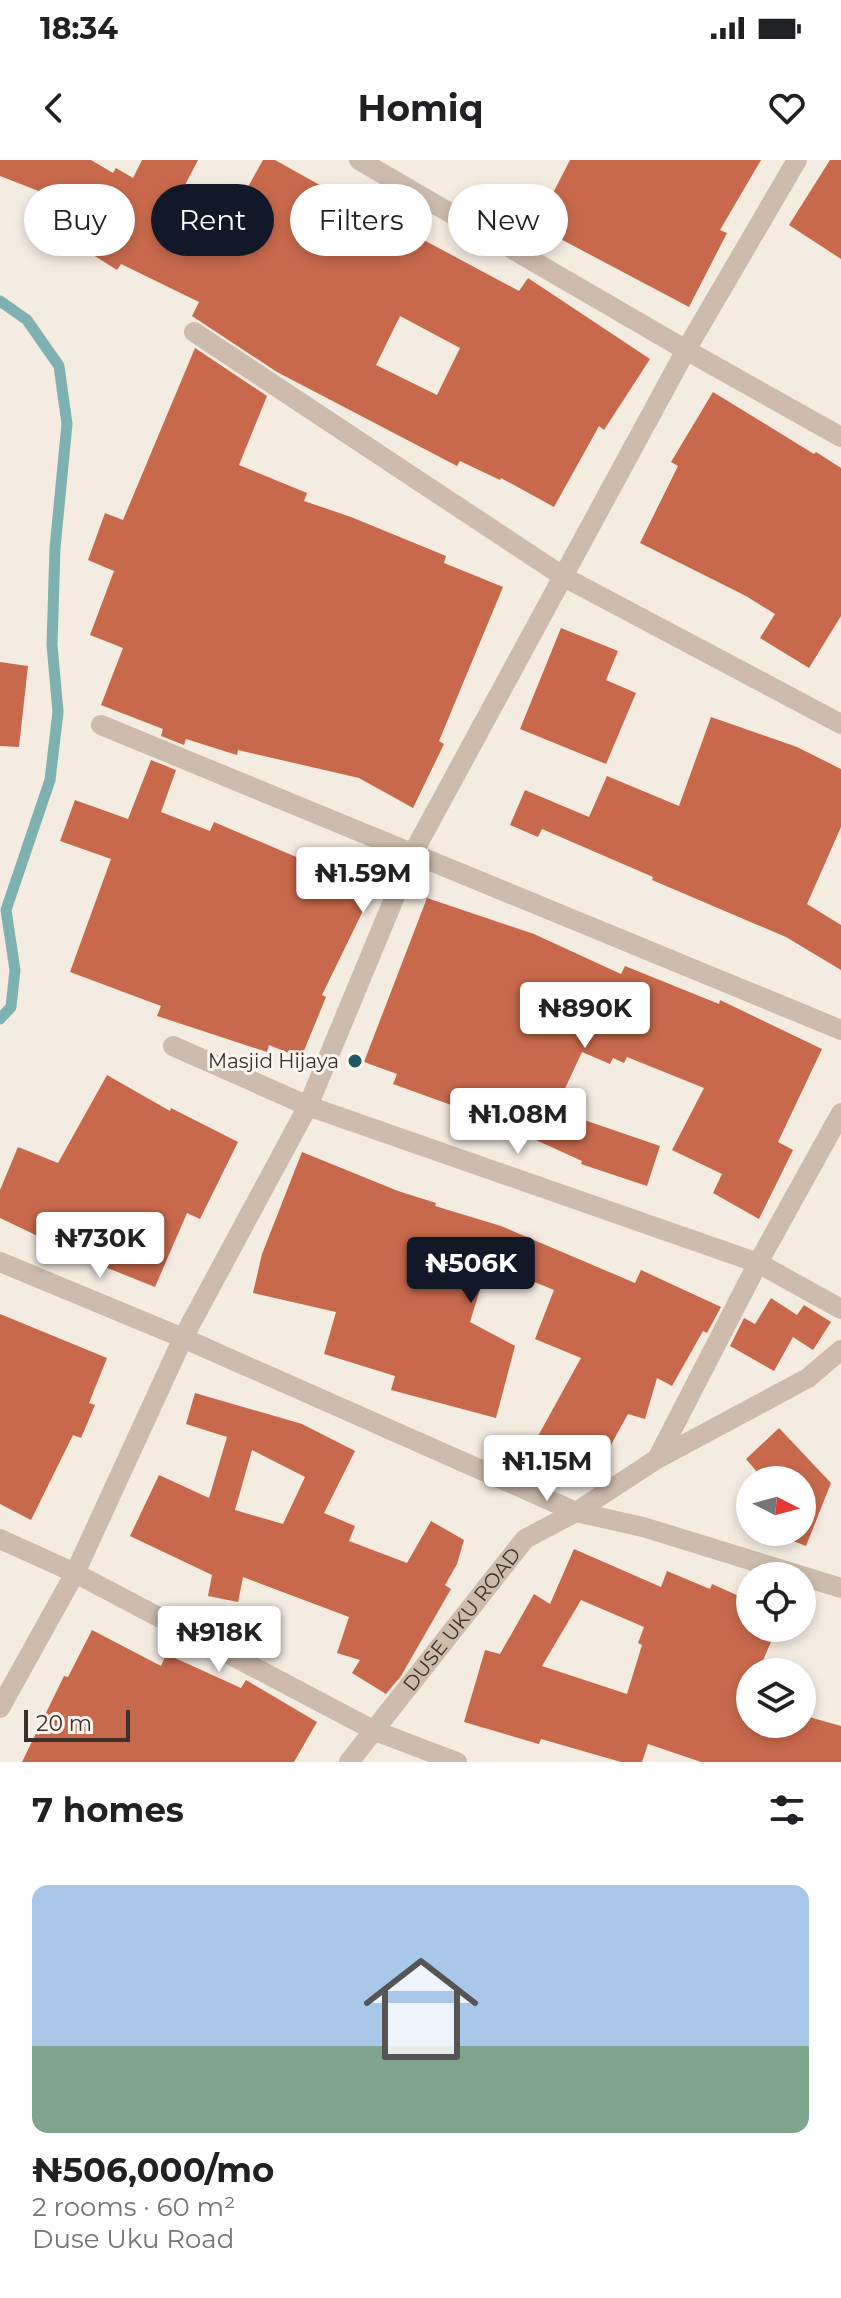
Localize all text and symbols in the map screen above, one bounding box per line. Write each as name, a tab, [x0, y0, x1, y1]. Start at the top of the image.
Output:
text: 18:34	[40, 10, 118, 47]
icon: back	[32, 86, 76, 130]
text: Homiq	[357, 86, 484, 130]
icon: heart	[765, 86, 809, 130]
chip: Buy	[24, 184, 135, 256]
chip: Rent	[151, 184, 274, 256]
chip: Filters	[290, 184, 432, 256]
chip: New	[448, 184, 568, 256]
pin: ₦1.59M	[298, 847, 428, 915]
text: ₦1.59M	[314, 857, 412, 889]
pin: ₦890K	[529, 982, 641, 1050]
text: ₦890K	[538, 992, 632, 1024]
place label: Masjid Hijaya	[208, 1049, 339, 1073]
marker: Masjid Hijaya	[346, 1052, 364, 1070]
pin: ₦1.08M	[453, 1088, 583, 1156]
text: ₦1.08M	[468, 1098, 568, 1130]
pin: ₦730K	[44, 1212, 156, 1280]
text: ₦730K	[54, 1222, 146, 1254]
pin: ₦506K	[415, 1237, 527, 1305]
text: ₦506K	[425, 1247, 517, 1279]
pin: ₦1.15M	[482, 1435, 612, 1503]
text: ₦1.15M	[502, 1445, 592, 1477]
north arrow	[736, 1466, 816, 1546]
map controls	[736, 1466, 816, 1738]
street label: DUSE UKU ROAD	[398, 1543, 526, 1696]
button: locate	[736, 1562, 816, 1642]
pin: ₦918K	[163, 1606, 275, 1674]
text: ₦918K	[176, 1616, 262, 1648]
button: layers	[736, 1658, 816, 1738]
scale bar	[24, 1706, 130, 1742]
text: 20 m	[36, 1710, 92, 1737]
icon: filters	[765, 1788, 809, 1832]
text: 7 homes	[32, 1789, 184, 1831]
icon: home	[349, 1937, 493, 2081]
text: ₦506,000/mo	[32, 2149, 274, 2191]
text: 2 rooms · 60 m²	[32, 2191, 235, 2223]
text: Duse Uku Road	[32, 2223, 234, 2255]

